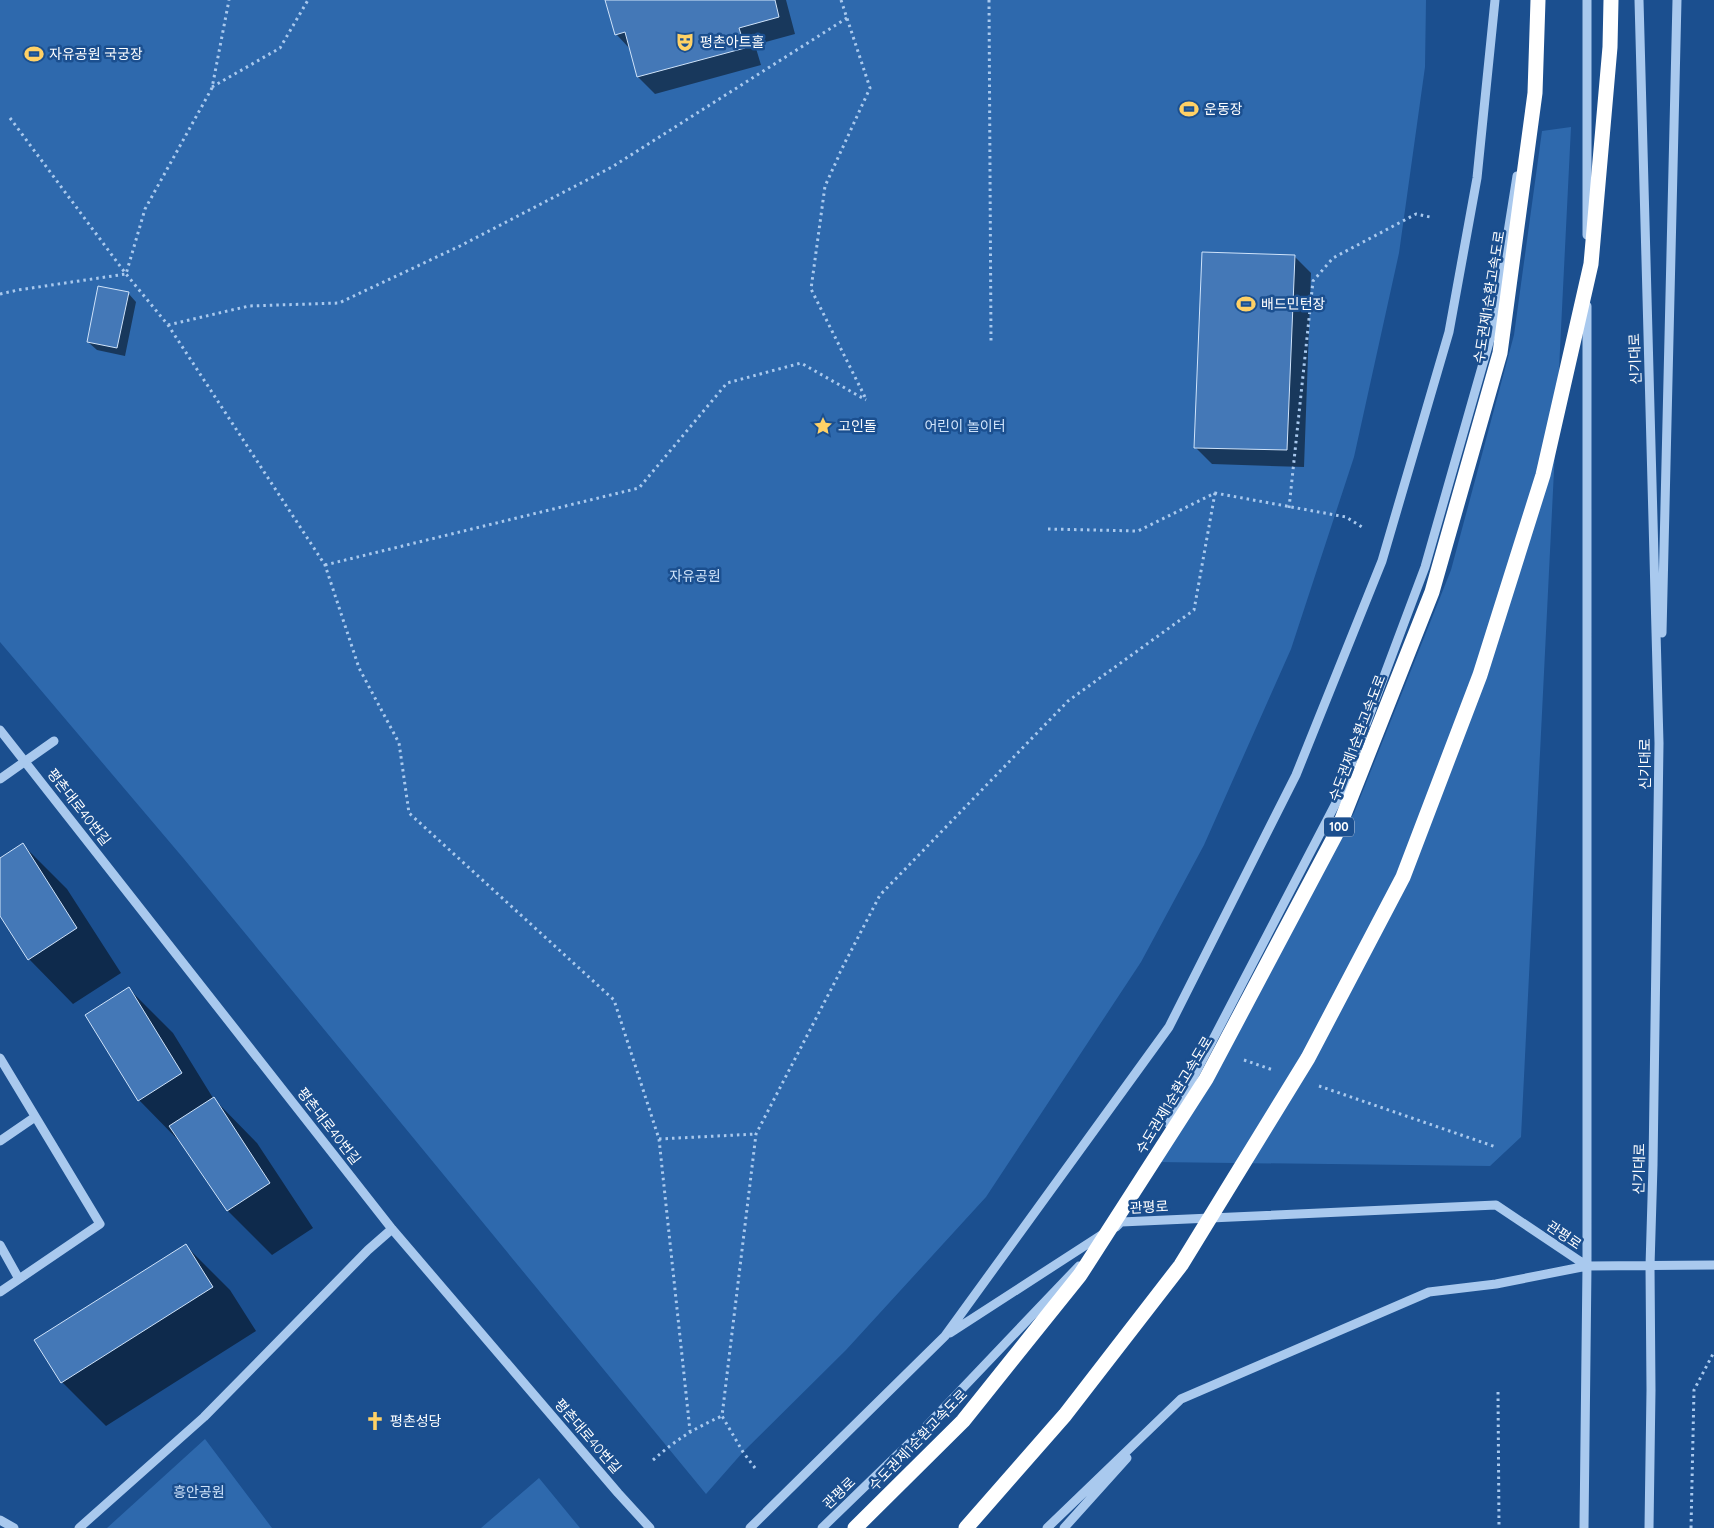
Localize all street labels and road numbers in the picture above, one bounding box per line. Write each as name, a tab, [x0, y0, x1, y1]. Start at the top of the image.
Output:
street label: 수도권제1순환고속도로	[1470, 229, 1508, 365]
street label: 신기대로	[1625, 333, 1645, 385]
street label: 수도권제1순환고속도로	[1325, 672, 1389, 804]
street label: 신기대로	[1636, 738, 1654, 790]
street label: 평촌대로40번길	[43, 765, 115, 849]
road number: 100	[1324, 818, 1354, 836]
street label: 수도권제1순환고속도로	[1132, 1033, 1216, 1157]
street label: 평촌대로40번길	[293, 1084, 365, 1168]
street label: 신기대로	[1630, 1143, 1648, 1195]
street label: 관평로	[1129, 1197, 1169, 1217]
street label: 관평로	[1543, 1217, 1585, 1253]
street label: 수도권제1순환고속도로	[865, 1385, 971, 1494]
street label: 평촌대로40번길	[551, 1395, 625, 1477]
street label: 관평로	[819, 1473, 859, 1513]

